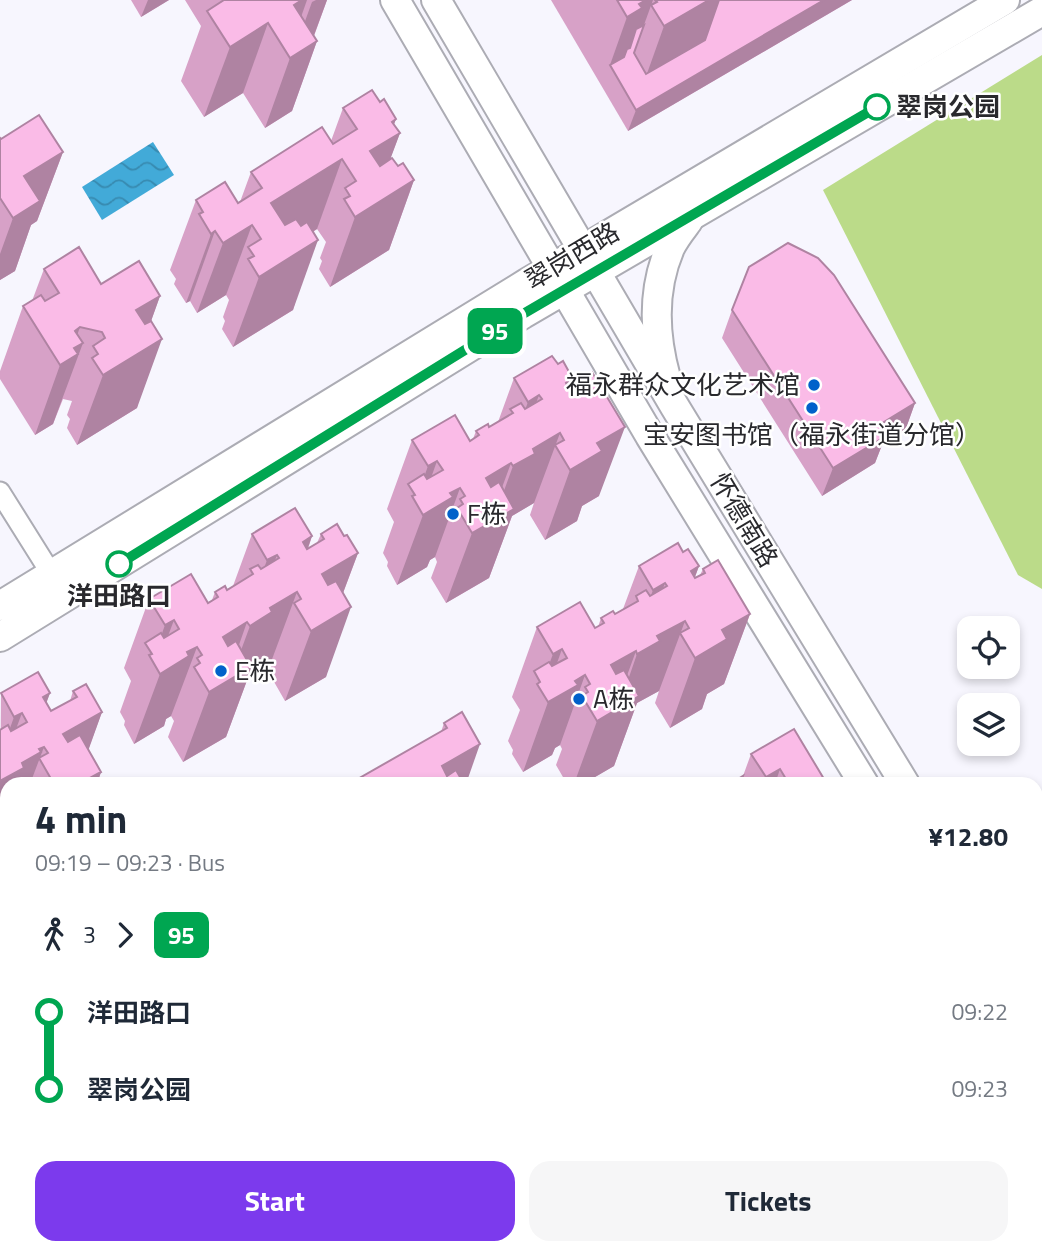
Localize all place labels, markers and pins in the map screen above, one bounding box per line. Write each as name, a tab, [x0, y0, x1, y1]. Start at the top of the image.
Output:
place label: 翠岗公园	[896, 87, 1000, 126]
marker: 翠岗公园	[864, 94, 890, 120]
place label: 福永群众文化艺术馆	[566, 365, 800, 404]
marker: 福永群众文化艺术馆	[806, 377, 822, 393]
marker: 宝安图书馆（福永街道分馆）	[804, 400, 820, 416]
place label: 宝安图书馆（福永街道分馆）	[643, 415, 981, 454]
place label: F栋	[467, 494, 507, 533]
marker: F栋	[445, 506, 461, 522]
marker: 洋田路口	[106, 551, 132, 577]
place label: 洋田路口	[67, 576, 171, 615]
place label: E栋	[235, 651, 275, 690]
marker: E栋	[213, 663, 229, 679]
place label: A栋	[593, 679, 635, 718]
marker: A栋	[571, 691, 587, 707]

